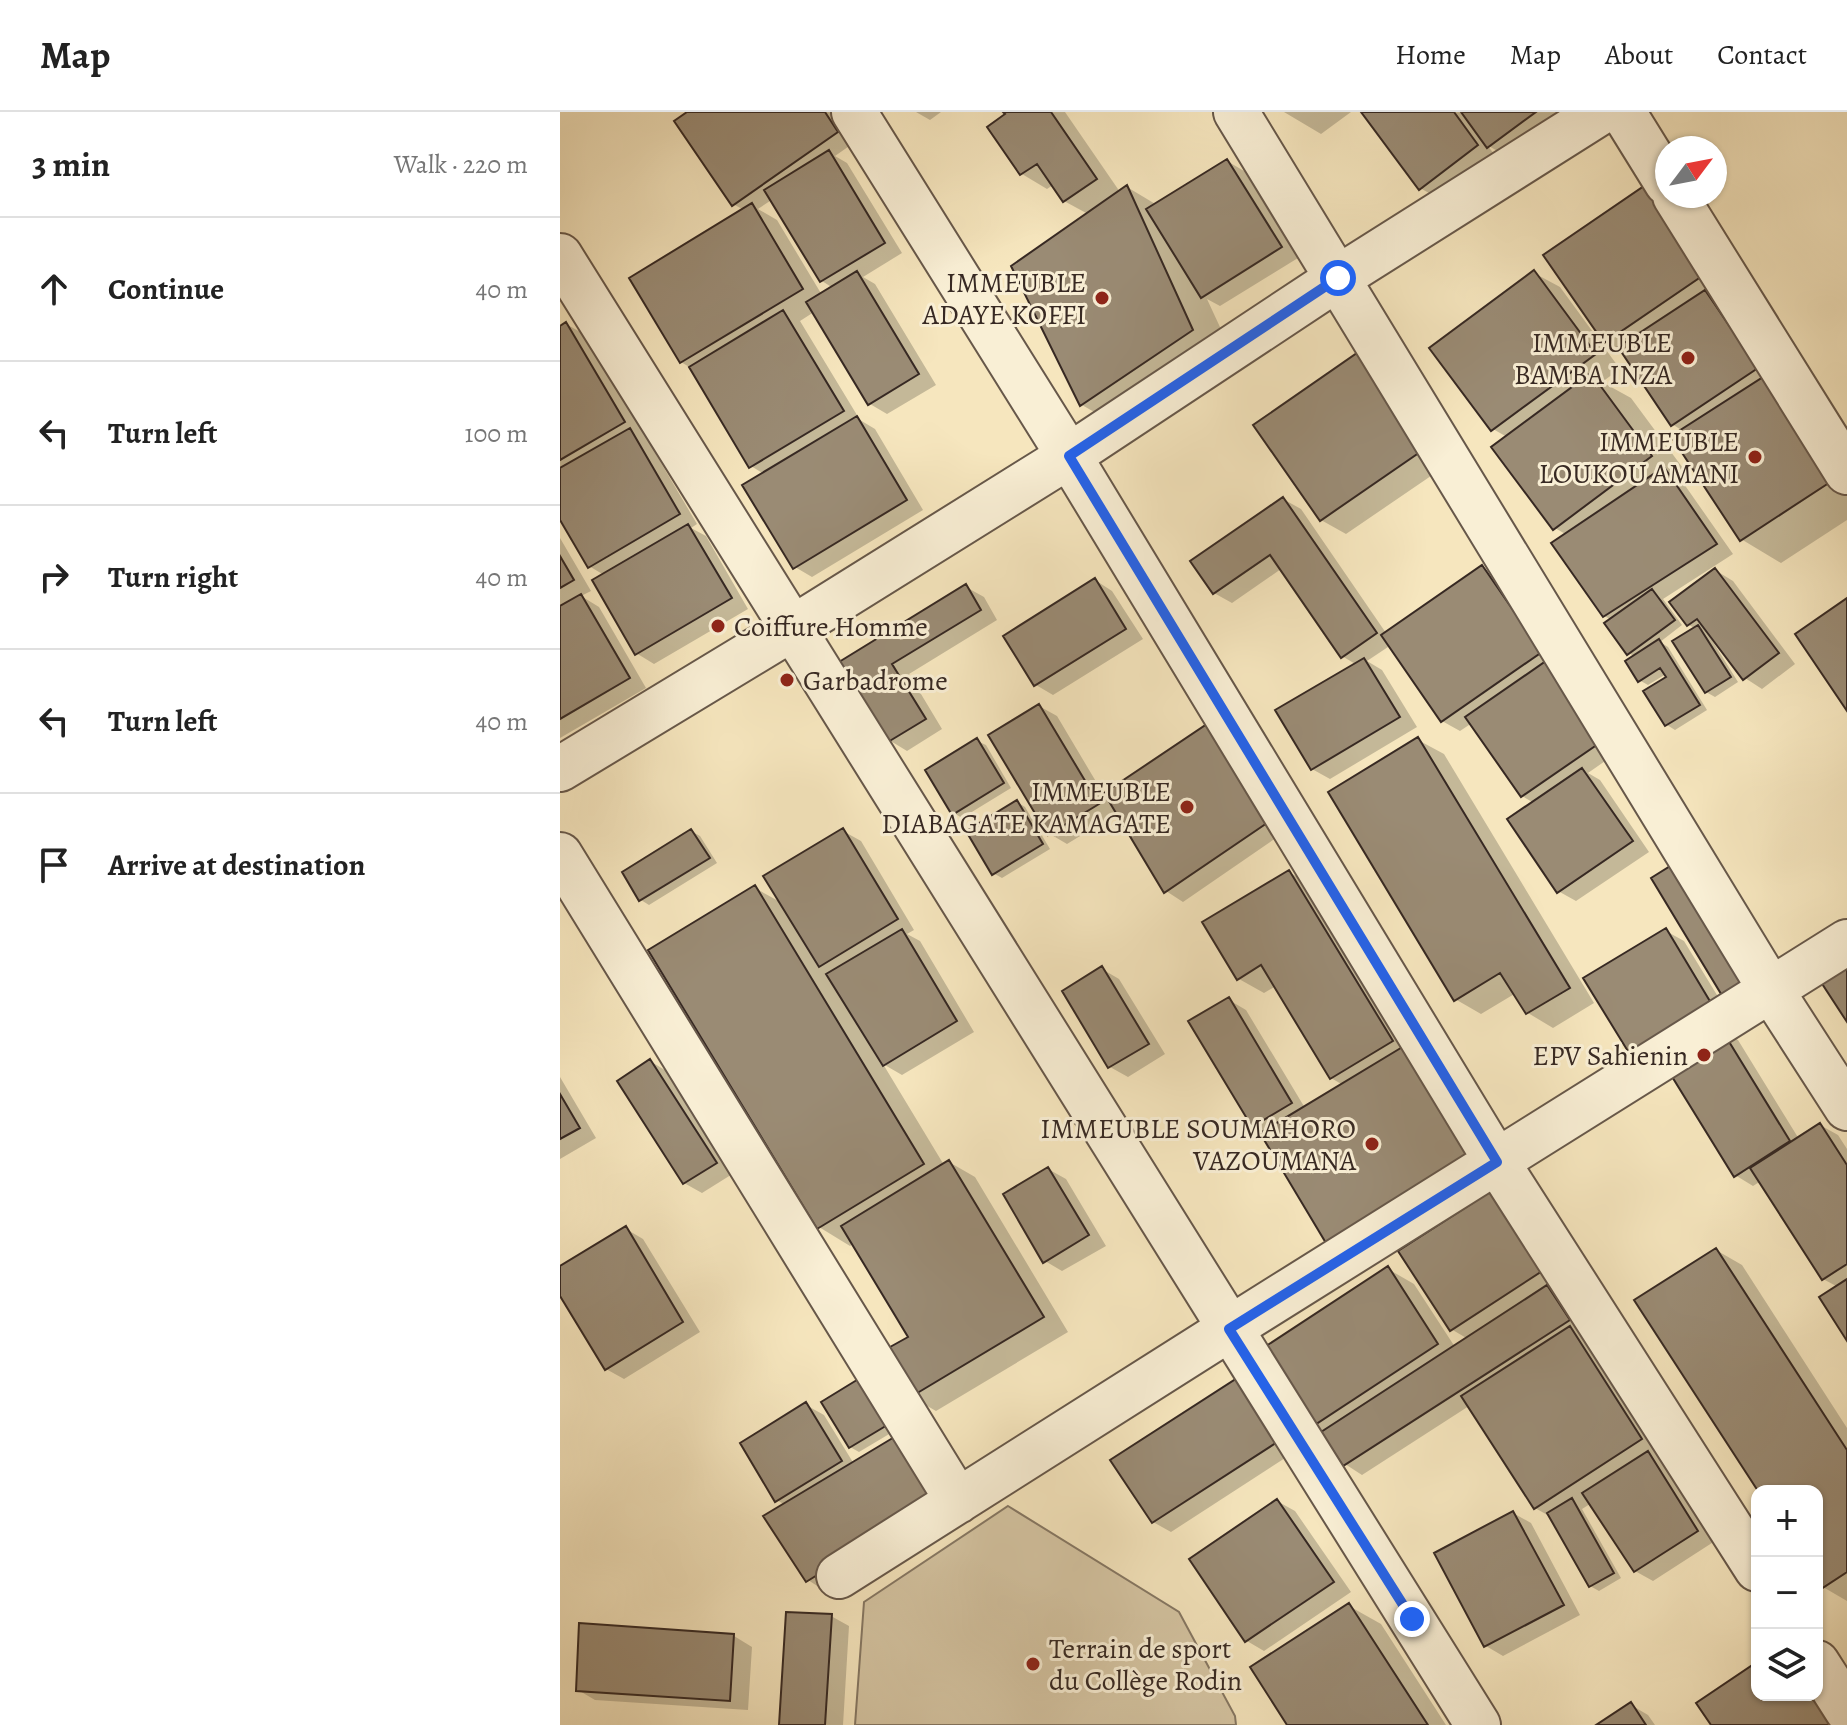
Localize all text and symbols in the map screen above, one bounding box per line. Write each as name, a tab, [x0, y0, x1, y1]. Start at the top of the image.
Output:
text: Map	[40, 29, 110, 81]
text: Home	[1395, 36, 1466, 74]
text: Map	[1510, 36, 1561, 74]
text: About	[1605, 36, 1673, 74]
text: Contact	[1717, 36, 1807, 74]
north arrow	[1655, 136, 1727, 208]
text: 3 min	[32, 141, 110, 188]
text: Walk · 220 m	[394, 147, 528, 182]
route start	[1320, 260, 1356, 296]
place label: IMMEUBLE ADAYE KOFFI	[922, 264, 1086, 334]
icon: ahead	[32, 267, 76, 311]
text: Continue	[108, 269, 224, 309]
text: 40 m	[476, 272, 528, 307]
marker: IMMEUBLE ADAYE KOFFI	[1093, 289, 1111, 307]
place label: IMMEUBLE BAMBA INZA	[1514, 324, 1673, 394]
marker: IMMEUBLE BAMBA INZA	[1679, 349, 1697, 367]
icon: left	[32, 411, 76, 455]
text: Turn left	[108, 413, 217, 453]
text: 100 m	[465, 416, 528, 451]
place label: IMMEUBLE LOUKOU AMANI	[1539, 423, 1739, 493]
marker: IMMEUBLE LOUKOU AMANI	[1746, 448, 1764, 466]
icon: right	[32, 555, 76, 599]
text: Turn right	[108, 557, 238, 597]
text: 40 m	[476, 560, 528, 595]
place label: Coiffure Homme	[734, 608, 928, 646]
marker: Coiffure Homme	[709, 617, 727, 635]
place label: Garbadrome	[803, 662, 948, 700]
marker: Garbadrome	[778, 671, 796, 689]
icon: left	[32, 699, 76, 743]
text: Turn left	[108, 701, 217, 741]
text: 40 m	[476, 704, 528, 739]
place label: IMMEUBLE DIABAGATE KAMAGATE	[881, 773, 1171, 843]
marker: IMMEUBLE DIABAGATE KAMAGATE	[1178, 798, 1196, 816]
icon: arrive	[32, 843, 76, 887]
text: Arrive at destination	[108, 845, 365, 885]
place label: EPV Sahienin	[1532, 1037, 1688, 1075]
marker: EPV Sahienin	[1695, 1046, 1713, 1064]
place label: IMMEUBLE SOUMAHORO VAZOUMANA	[1040, 1110, 1357, 1180]
marker: IMMEUBLE SOUMAHORO VAZOUMANA	[1363, 1135, 1381, 1153]
map controls	[1751, 1485, 1823, 1701]
button: +	[1751, 1485, 1823, 1557]
button: −	[1751, 1557, 1823, 1629]
route end	[1394, 1601, 1430, 1637]
button: layers	[1751, 1629, 1823, 1701]
place label: Terrain de sport du Collège Rodin	[1049, 1630, 1242, 1700]
marker: Terrain de sport du Collège Rodin	[1024, 1655, 1042, 1673]

